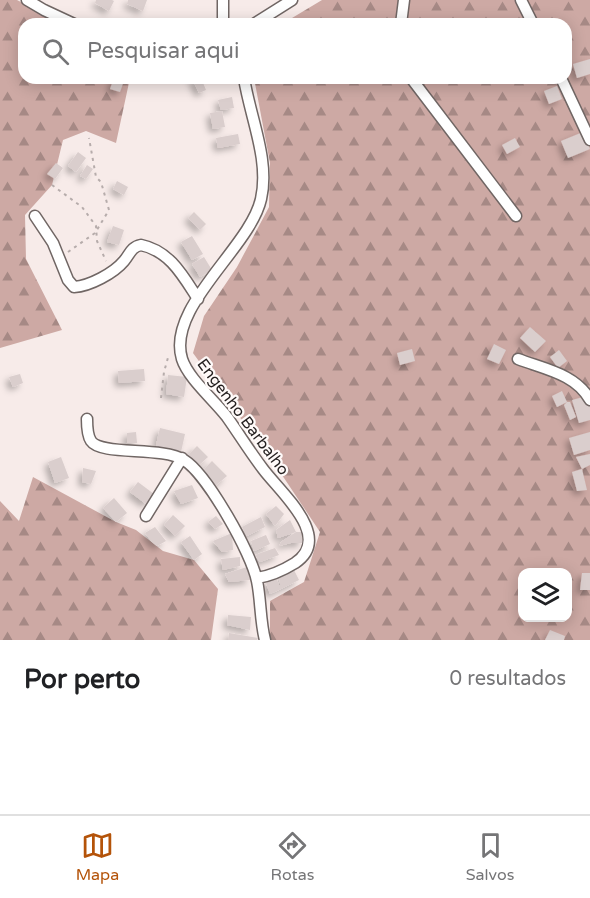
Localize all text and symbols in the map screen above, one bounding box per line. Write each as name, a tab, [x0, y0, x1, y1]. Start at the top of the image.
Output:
search box	[18, 18, 572, 84]
icon: search	[39, 35, 72, 68]
text: Pesquisar aqui	[87, 38, 239, 64]
street label: Engenho Barbalho	[193, 355, 293, 479]
map controls	[518, 568, 572, 622]
button: layers	[518, 568, 572, 622]
text: Por perto	[24, 664, 140, 695]
text: 0 resultados	[450, 667, 566, 691]
tab: Mapa	[76, 829, 119, 885]
tab: Rotas	[271, 829, 314, 885]
tab: Salvos	[466, 829, 514, 885]

